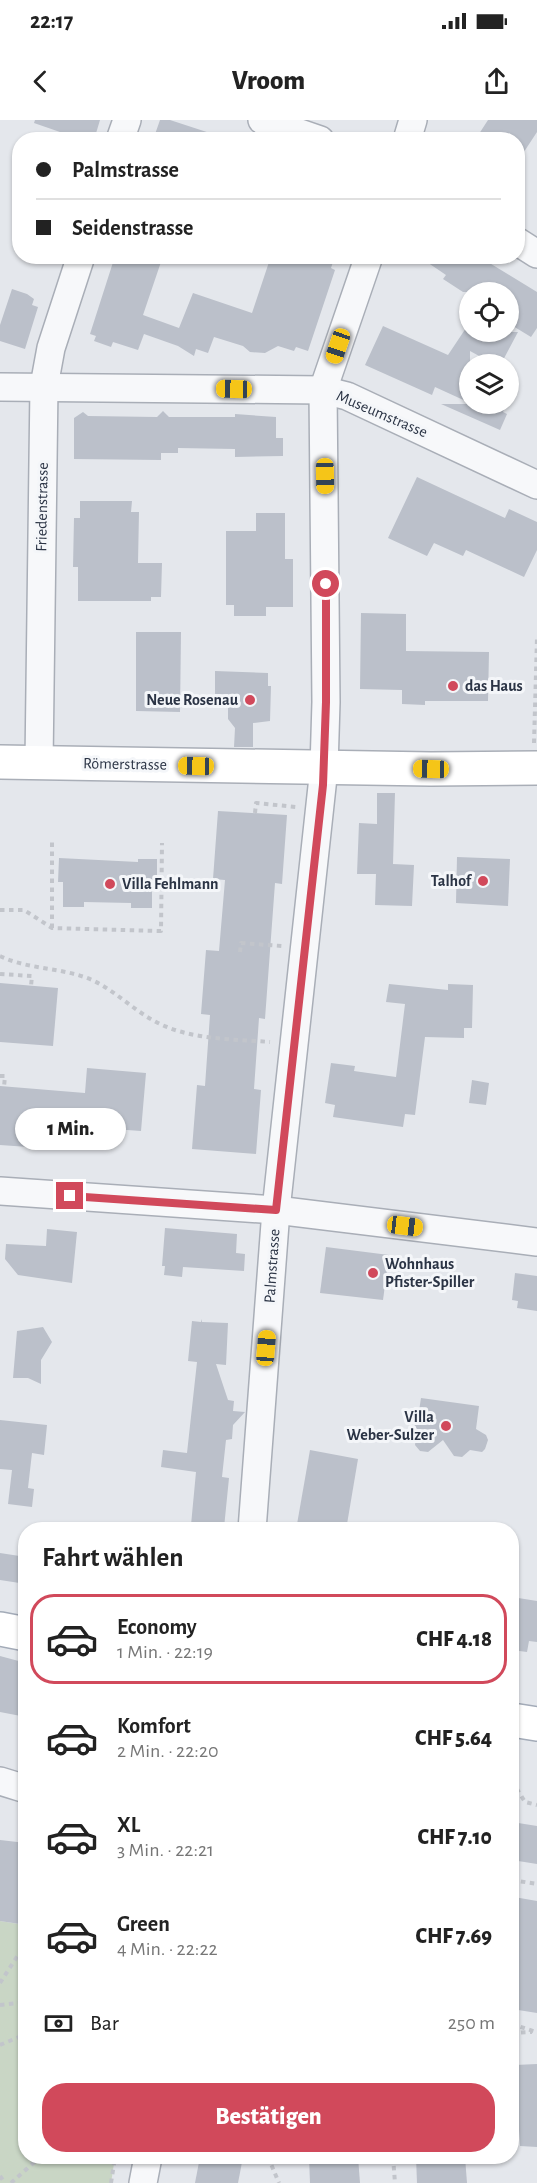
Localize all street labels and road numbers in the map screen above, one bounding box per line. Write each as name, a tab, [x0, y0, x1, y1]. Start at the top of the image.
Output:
street label: Museumstrasse	[334, 388, 430, 440]
street label: Friedenstrasse	[33, 462, 51, 552]
street label: Römerstrasse	[83, 755, 167, 773]
street label: Palmstrasse	[261, 1228, 283, 1304]

